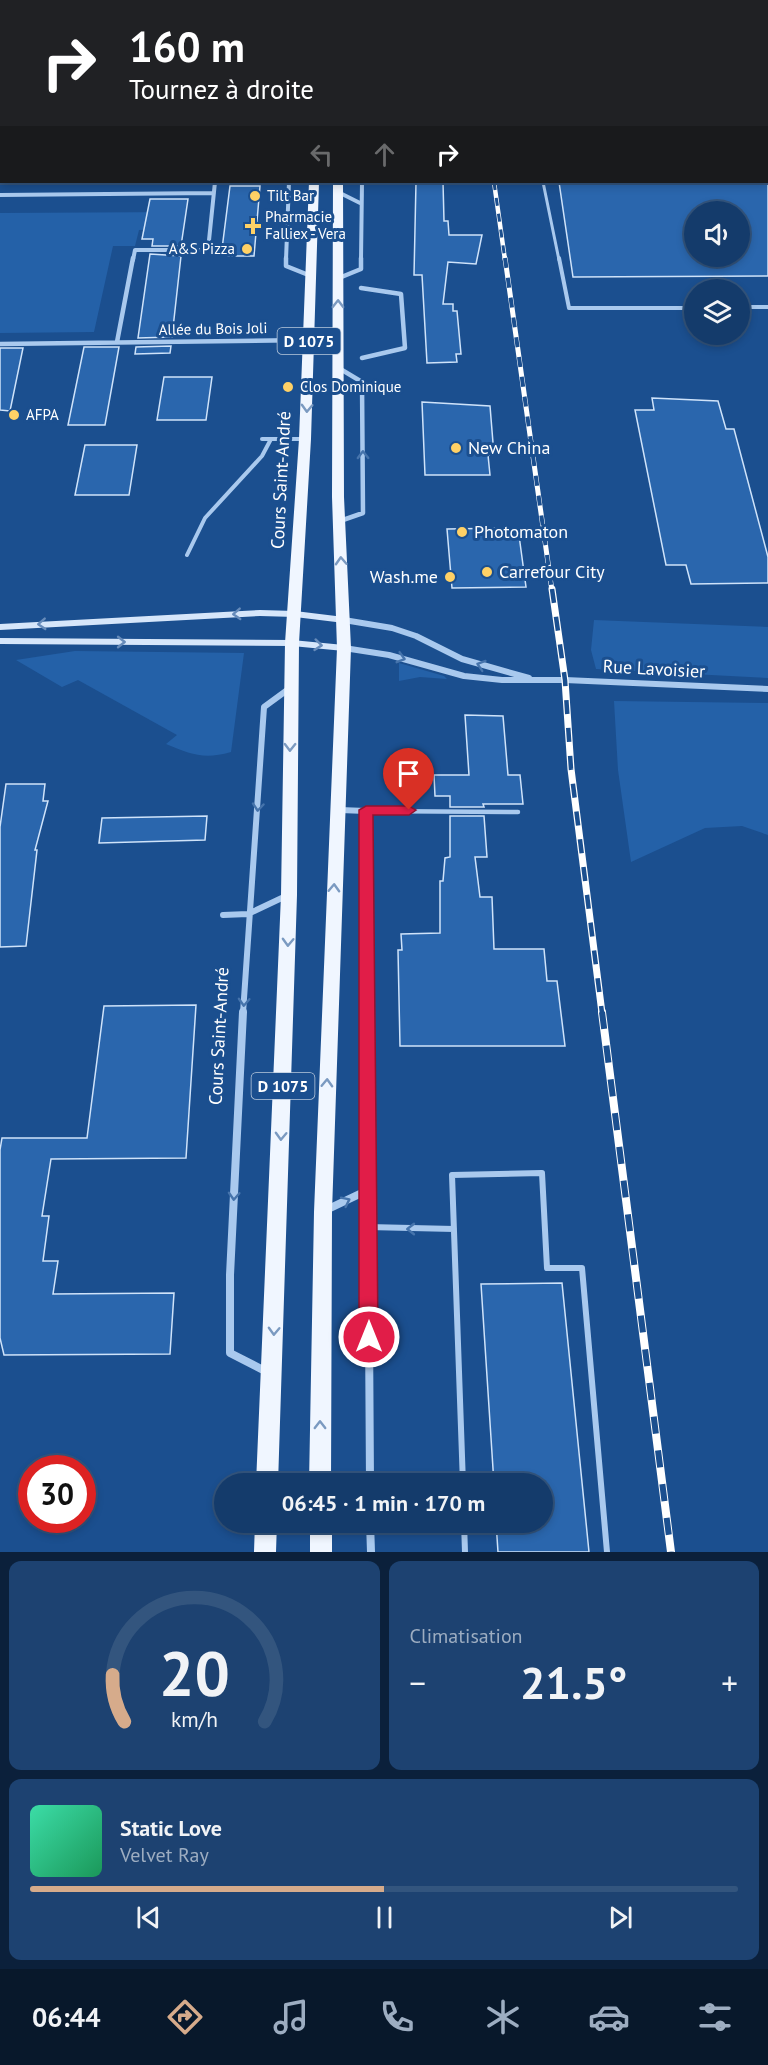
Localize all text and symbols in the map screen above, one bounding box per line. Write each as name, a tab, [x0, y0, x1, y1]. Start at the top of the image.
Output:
text: 160 m	[129, 19, 245, 74]
icon: right	[30, 24, 108, 102]
text: Tournez à droite	[129, 72, 314, 106]
icon: left	[305, 138, 338, 171]
icon: ahead	[368, 138, 401, 171]
icon: right	[431, 138, 464, 171]
place label: Tilt Bar	[267, 186, 314, 205]
marker: Tilt Bar	[248, 189, 262, 203]
map controls	[684, 201, 750, 345]
button: sound	[684, 201, 750, 267]
place label: Pharmacie Falliex - Vera	[265, 207, 346, 243]
marker: Pharmacie Falliex - Vera	[246, 219, 260, 233]
place label: A&S Pizza	[169, 239, 235, 258]
marker: A&S Pizza	[240, 242, 254, 256]
button: layers	[684, 279, 750, 345]
one-way arrow	[332, 299, 344, 308]
street label: Allée du Bois Joli	[158, 318, 268, 339]
road number: D 1075	[278, 328, 340, 354]
place label: Clos Dominique	[300, 377, 401, 396]
marker: Clos Dominique	[281, 380, 295, 394]
one-way arrow	[300, 403, 313, 412]
place label: AFPA	[26, 405, 59, 424]
marker: AFPA	[7, 408, 21, 422]
street label: Cours Saint-André	[265, 410, 296, 549]
place label: New China	[468, 436, 550, 459]
marker: New China	[449, 441, 463, 455]
one-way arrow	[357, 450, 370, 459]
place label: Photomaton	[474, 520, 568, 543]
marker: Photomaton	[455, 525, 469, 539]
one-way arrow	[334, 557, 347, 566]
place label: Carrefour City	[499, 560, 605, 583]
place label: Wash.me	[370, 565, 438, 588]
marker: Carrefour City	[480, 565, 494, 579]
marker: Wash.me	[443, 570, 457, 584]
one-way arrow	[232, 608, 241, 621]
one-way arrow	[37, 618, 46, 631]
one-way arrow	[117, 636, 126, 648]
one-way arrow	[313, 639, 323, 651]
one-way arrow	[395, 651, 406, 663]
street label: Rue Lavoisier	[602, 654, 706, 683]
one-way arrow	[476, 660, 487, 672]
one-way arrow	[284, 742, 296, 751]
pin	[383, 748, 434, 810]
icon: arrive	[392, 757, 425, 790]
one-way arrow	[252, 803, 265, 812]
one-way arrow	[327, 884, 340, 893]
one-way arrow	[281, 937, 294, 946]
street label: Cours Saint-André	[203, 966, 234, 1105]
one-way arrow	[237, 997, 250, 1006]
road number: D 1075	[252, 1073, 314, 1099]
one-way arrow	[321, 1079, 333, 1088]
one-way arrow	[274, 1132, 287, 1141]
one-way arrow	[227, 1192, 240, 1201]
one-way arrow	[339, 1196, 350, 1208]
one-way arrow	[406, 1223, 415, 1235]
position arrow	[337, 1305, 401, 1369]
one-way arrow	[267, 1327, 280, 1336]
one-way arrow	[314, 1421, 326, 1430]
speed limit sign: 30	[18, 1455, 96, 1533]
text: 06:45 · 1 min · 170 m	[282, 1489, 485, 1517]
text: Climatisation	[410, 1623, 523, 1649]
text: 20	[159, 1632, 230, 1713]
text: 21.5°	[520, 1653, 627, 1711]
text: −	[410, 1661, 426, 1704]
text: +	[721, 1661, 738, 1704]
text: km/h	[171, 1706, 218, 1734]
text: Static Love	[120, 1814, 222, 1842]
text: Velvet Ray	[120, 1842, 209, 1868]
icon: previous	[132, 1901, 165, 1934]
icon: pause	[368, 1901, 401, 1934]
icon: next	[604, 1901, 637, 1934]
icon: directions	[164, 1996, 206, 2038]
icon: music	[270, 1996, 312, 2038]
icon: phone	[376, 1996, 418, 2038]
icon: climate	[482, 1996, 524, 2038]
icon: car	[588, 1996, 630, 2038]
icon: filters	[694, 1996, 736, 2038]
text: 06:44	[32, 2000, 100, 2034]

